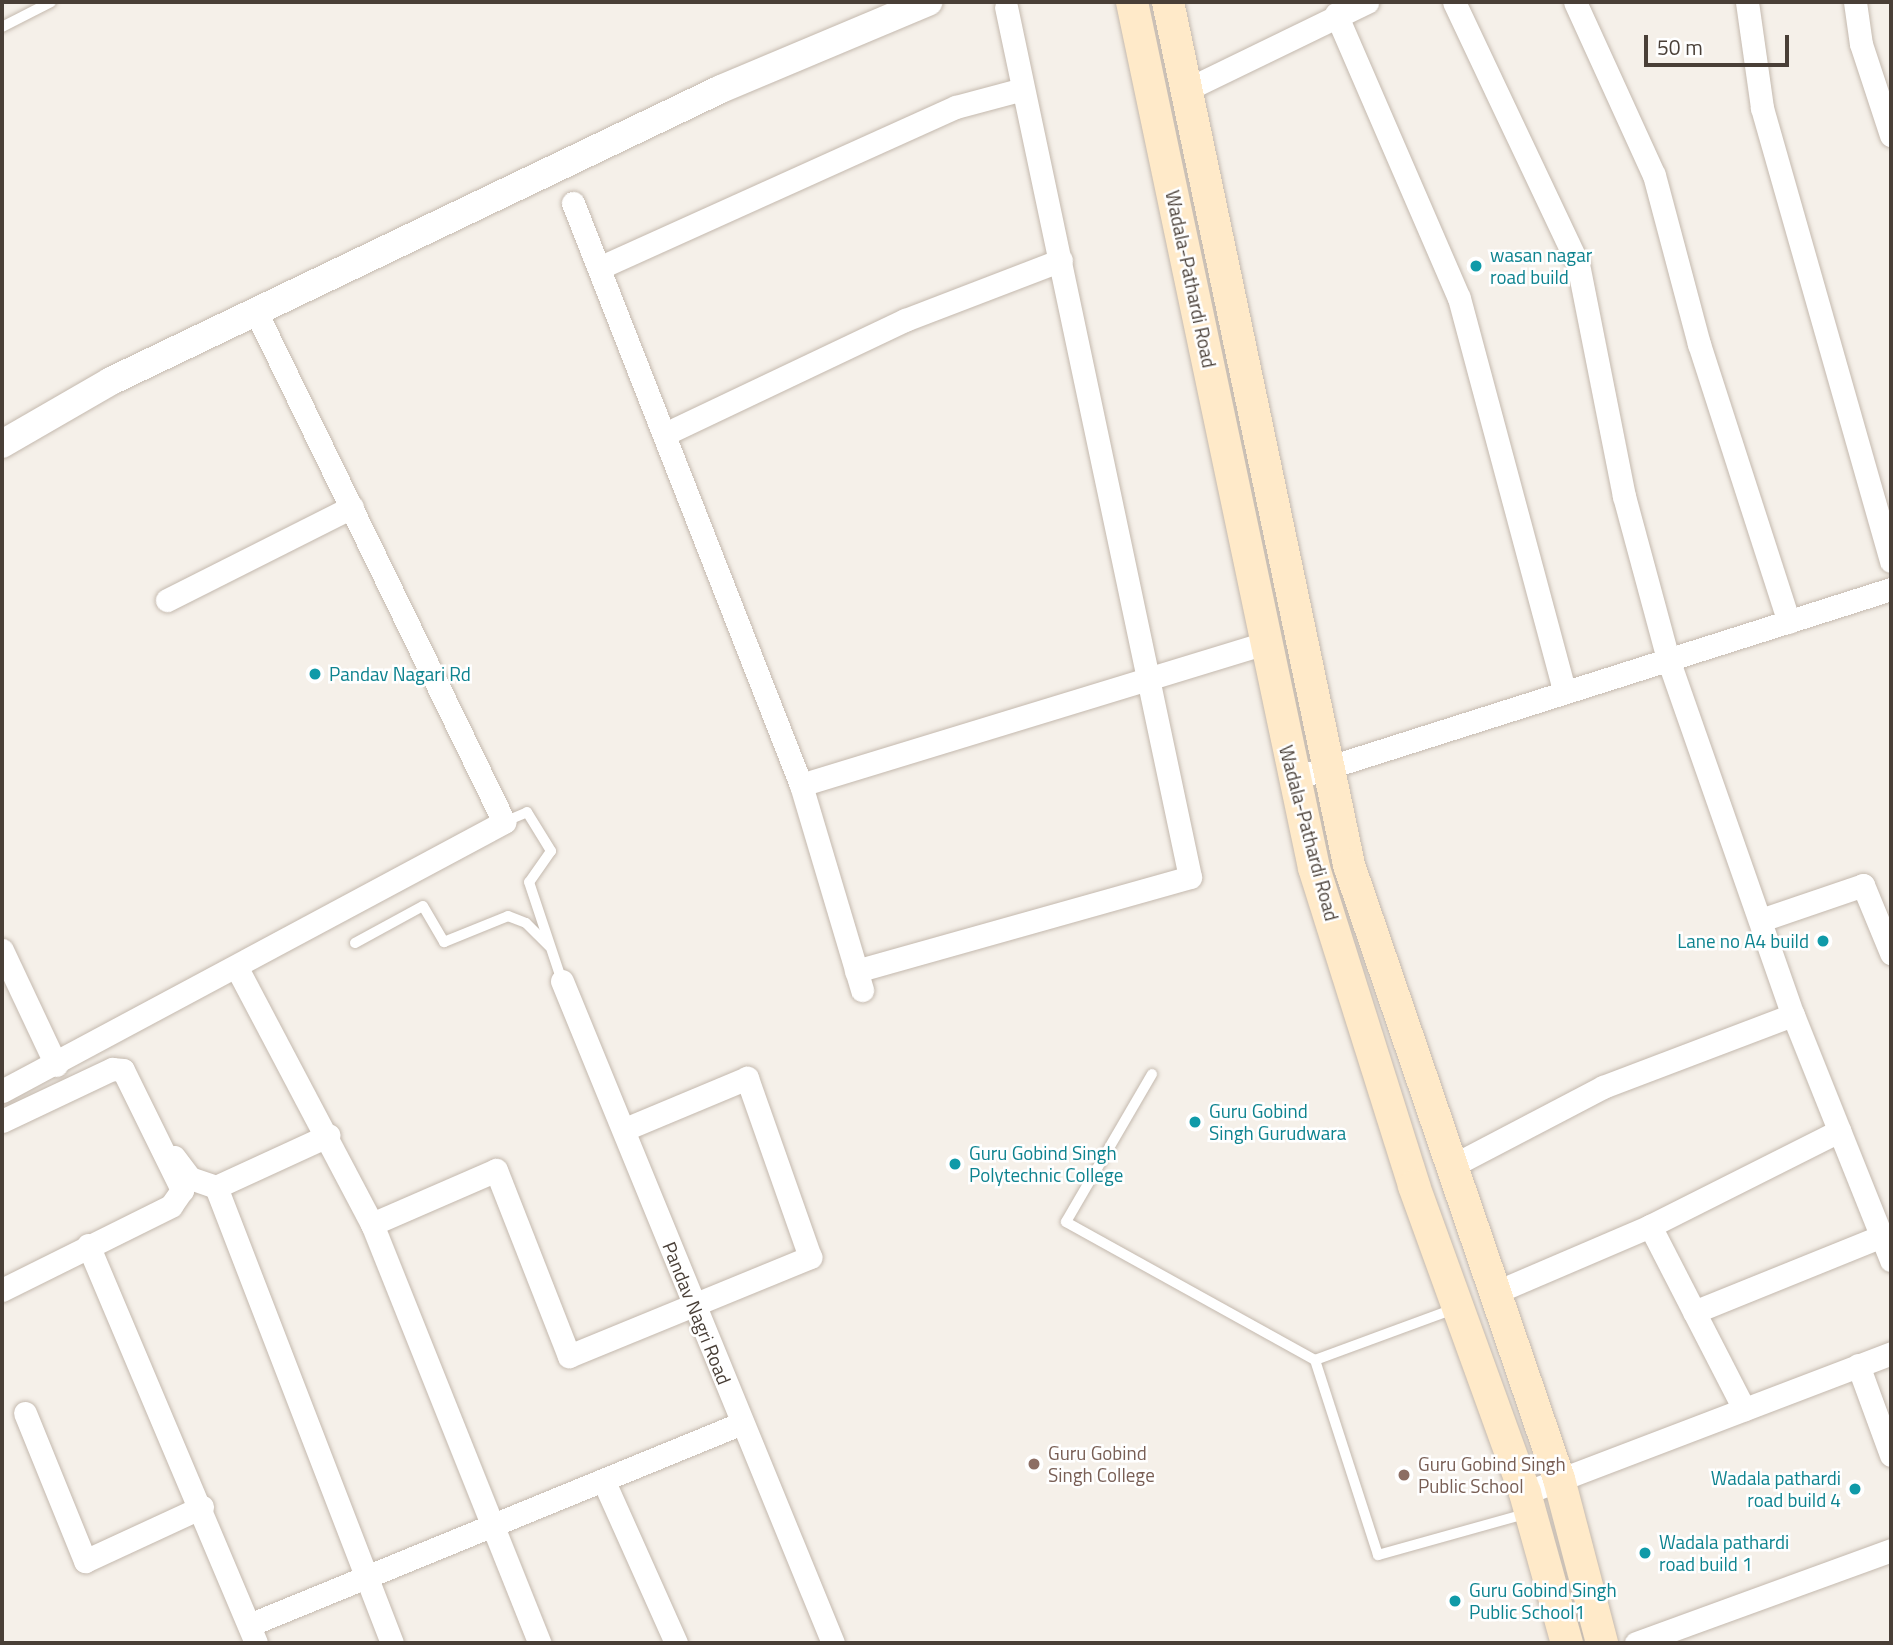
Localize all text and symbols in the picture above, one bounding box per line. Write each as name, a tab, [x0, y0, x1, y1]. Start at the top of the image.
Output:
scale bar	[1648, 21, 1793, 65]
text: 50 m	[1657, 31, 1703, 63]
street label: Wadala-Pathardi Road	[1161, 188, 1221, 370]
place label: wasan nagar road build	[1490, 244, 1592, 288]
marker: wasan nagar road build	[1468, 258, 1484, 274]
place label: Pandav Nagari Rd	[329, 663, 471, 685]
marker: Pandav Nagari Rd	[307, 666, 323, 682]
street label: Wadala-Pathardi Road	[1275, 743, 1343, 923]
place label: Lane no A4 build	[1677, 930, 1809, 952]
marker: Lane no A4 build	[1815, 933, 1831, 949]
place label: Guru Gobind Singh Gurudwara	[1209, 1100, 1346, 1144]
marker: Guru Gobind Singh Gurudwara	[1187, 1114, 1203, 1130]
place label: Guru Gobind Singh Polytechnic College	[969, 1142, 1123, 1186]
marker: Guru Gobind Singh Polytechnic College	[947, 1156, 963, 1172]
street label: Pandav Nagri Road	[658, 1238, 736, 1388]
place label: Guru Gobind Singh College	[1048, 1442, 1155, 1486]
place label: Guru Gobind Singh Public School	[1418, 1453, 1566, 1497]
marker: Guru Gobind Singh College	[1026, 1456, 1042, 1472]
marker: Guru Gobind Singh Public School	[1396, 1467, 1412, 1483]
place label: Wadala pathardi road build 4	[1711, 1467, 1841, 1511]
marker: Wadala pathardi road build 4	[1847, 1481, 1863, 1497]
place label: Wadala pathardi road build 1	[1659, 1531, 1789, 1575]
marker: Wadala pathardi road build 1	[1637, 1545, 1653, 1561]
place label: Guru Gobind Singh Public School1	[1469, 1579, 1617, 1623]
marker: Guru Gobind Singh Public School1	[1447, 1593, 1463, 1609]

